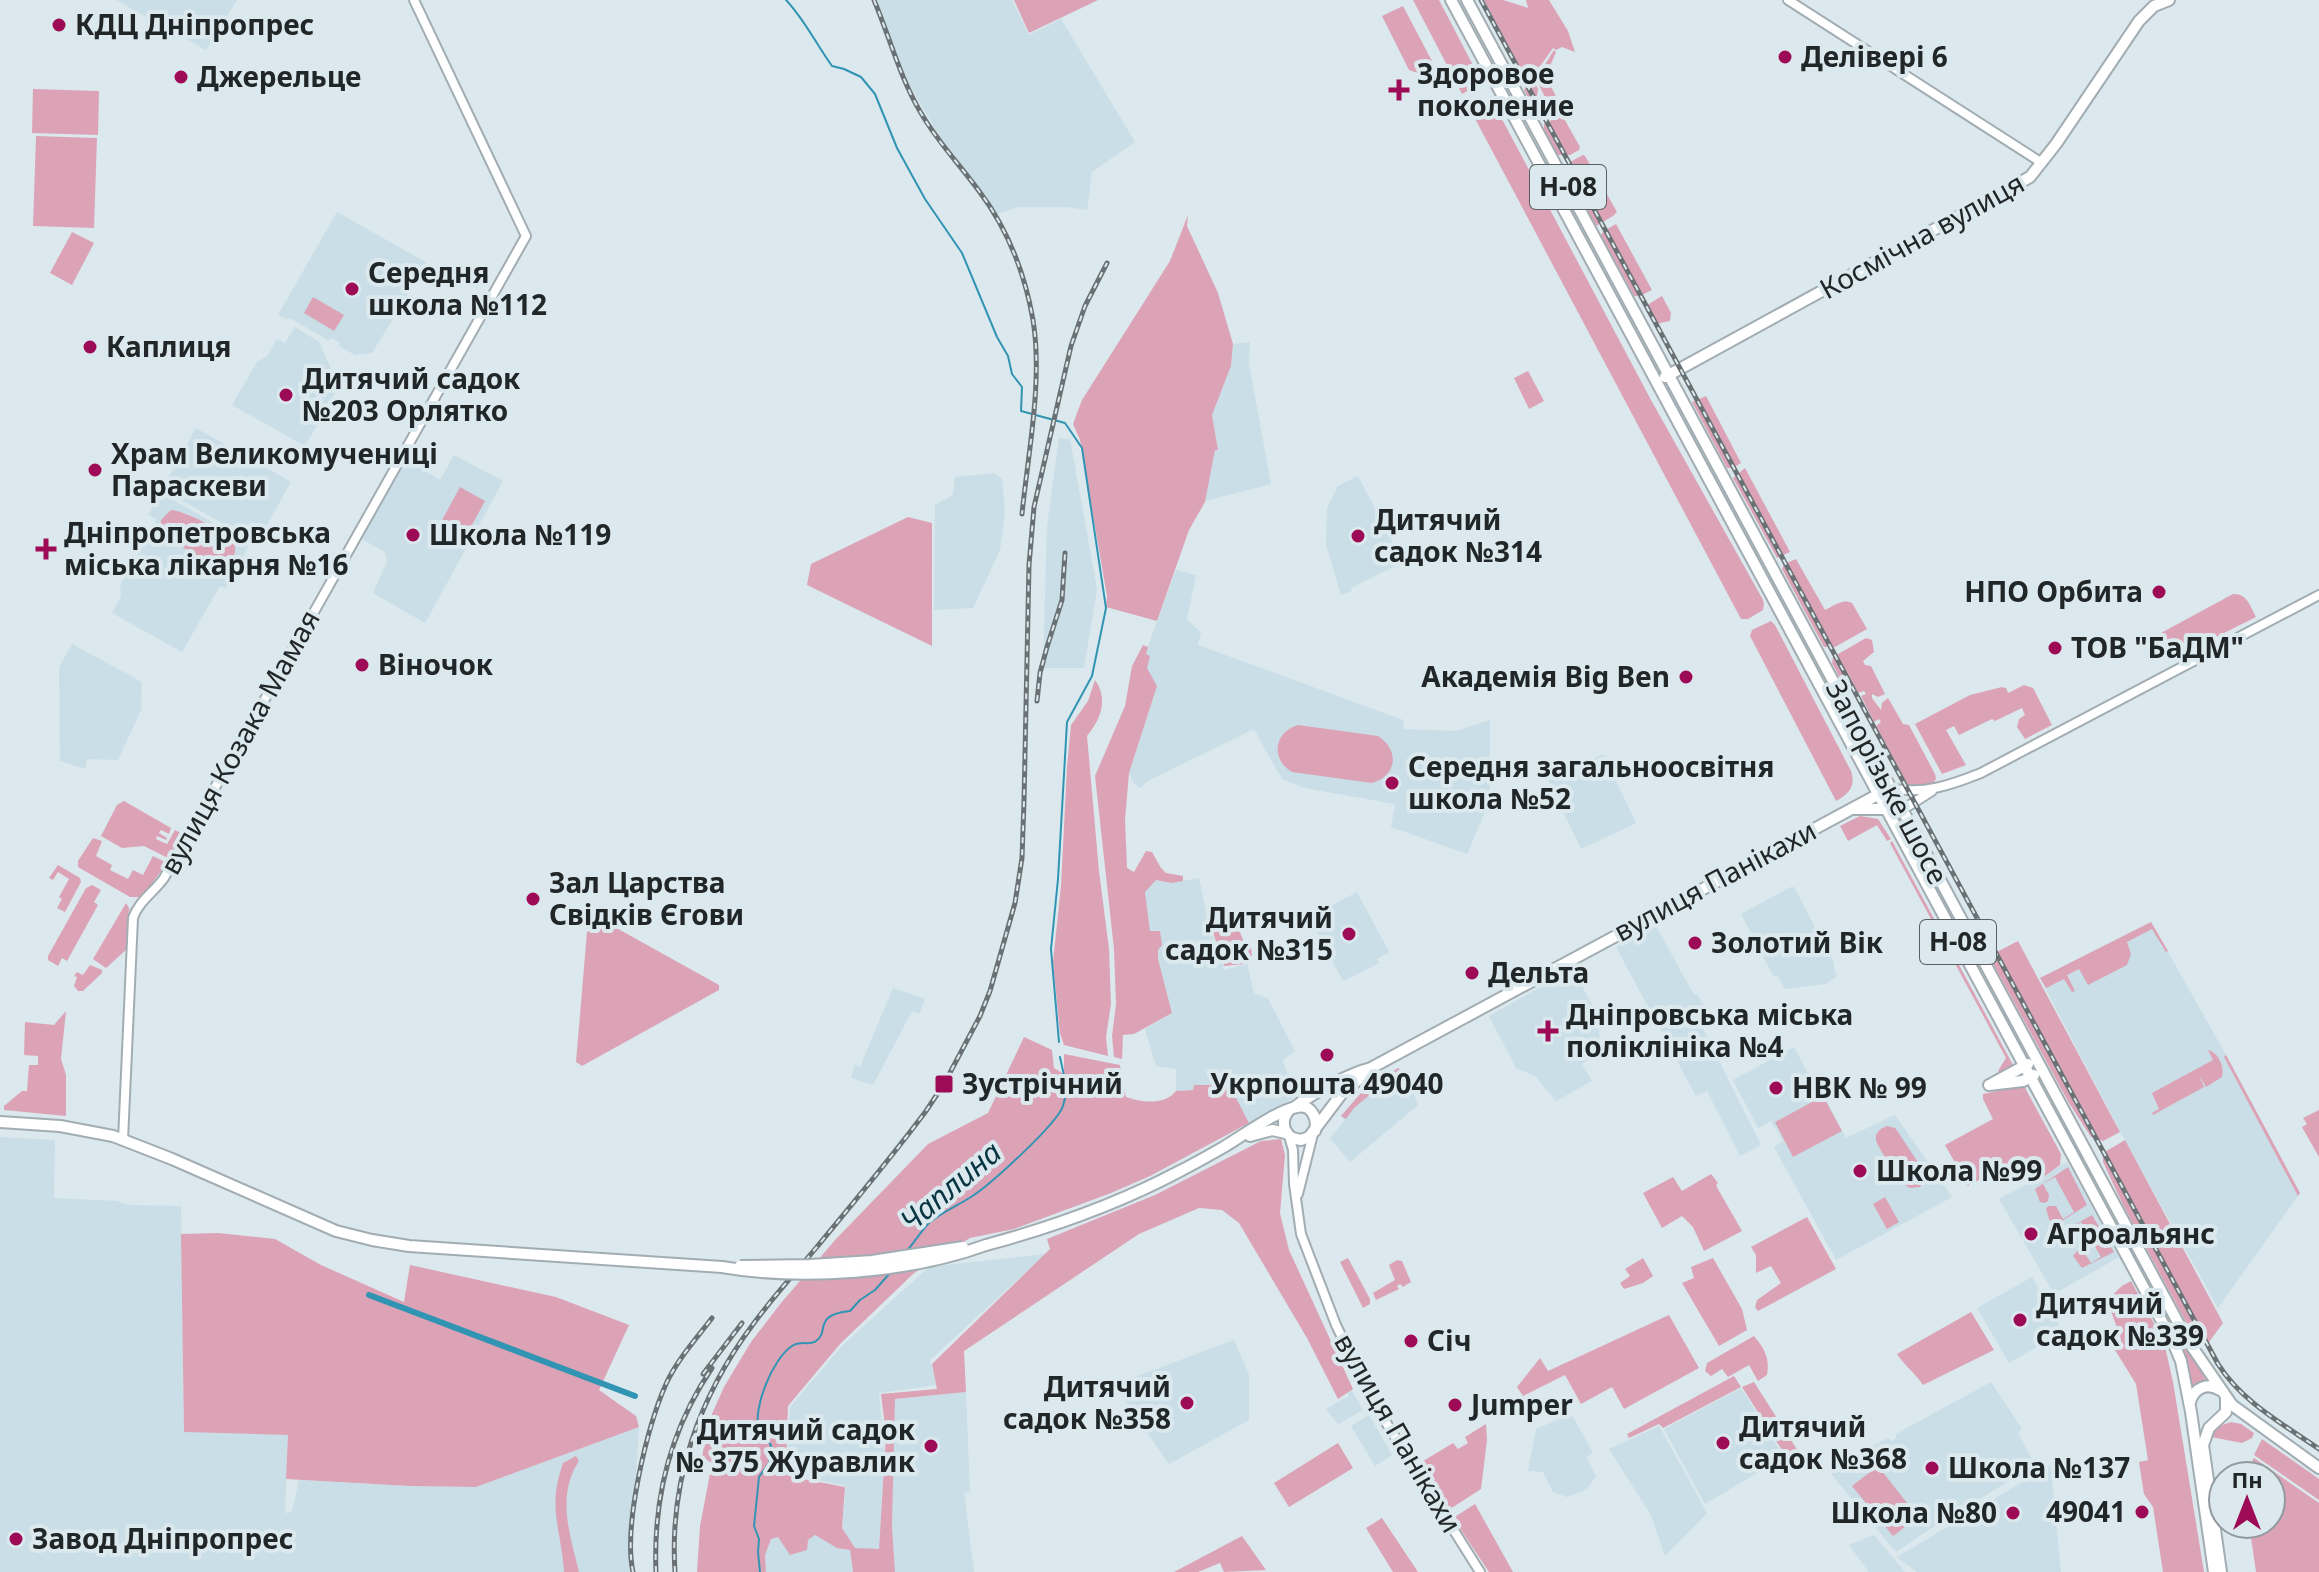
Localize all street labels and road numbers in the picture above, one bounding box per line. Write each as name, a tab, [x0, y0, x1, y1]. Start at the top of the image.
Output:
street label: Космічна вулиця	[1813, 163, 2030, 307]
road number: Н-08	[1530, 165, 1606, 209]
street label: вулиця Козака Мамая	[151, 602, 328, 881]
street label: Запорізьке шосе	[1818, 673, 1958, 890]
street label: вулиця Панікахи	[1607, 811, 1822, 950]
road number: Н-08	[1920, 920, 1996, 964]
street label: вулиця Панікахи	[1326, 1326, 1471, 1539]

